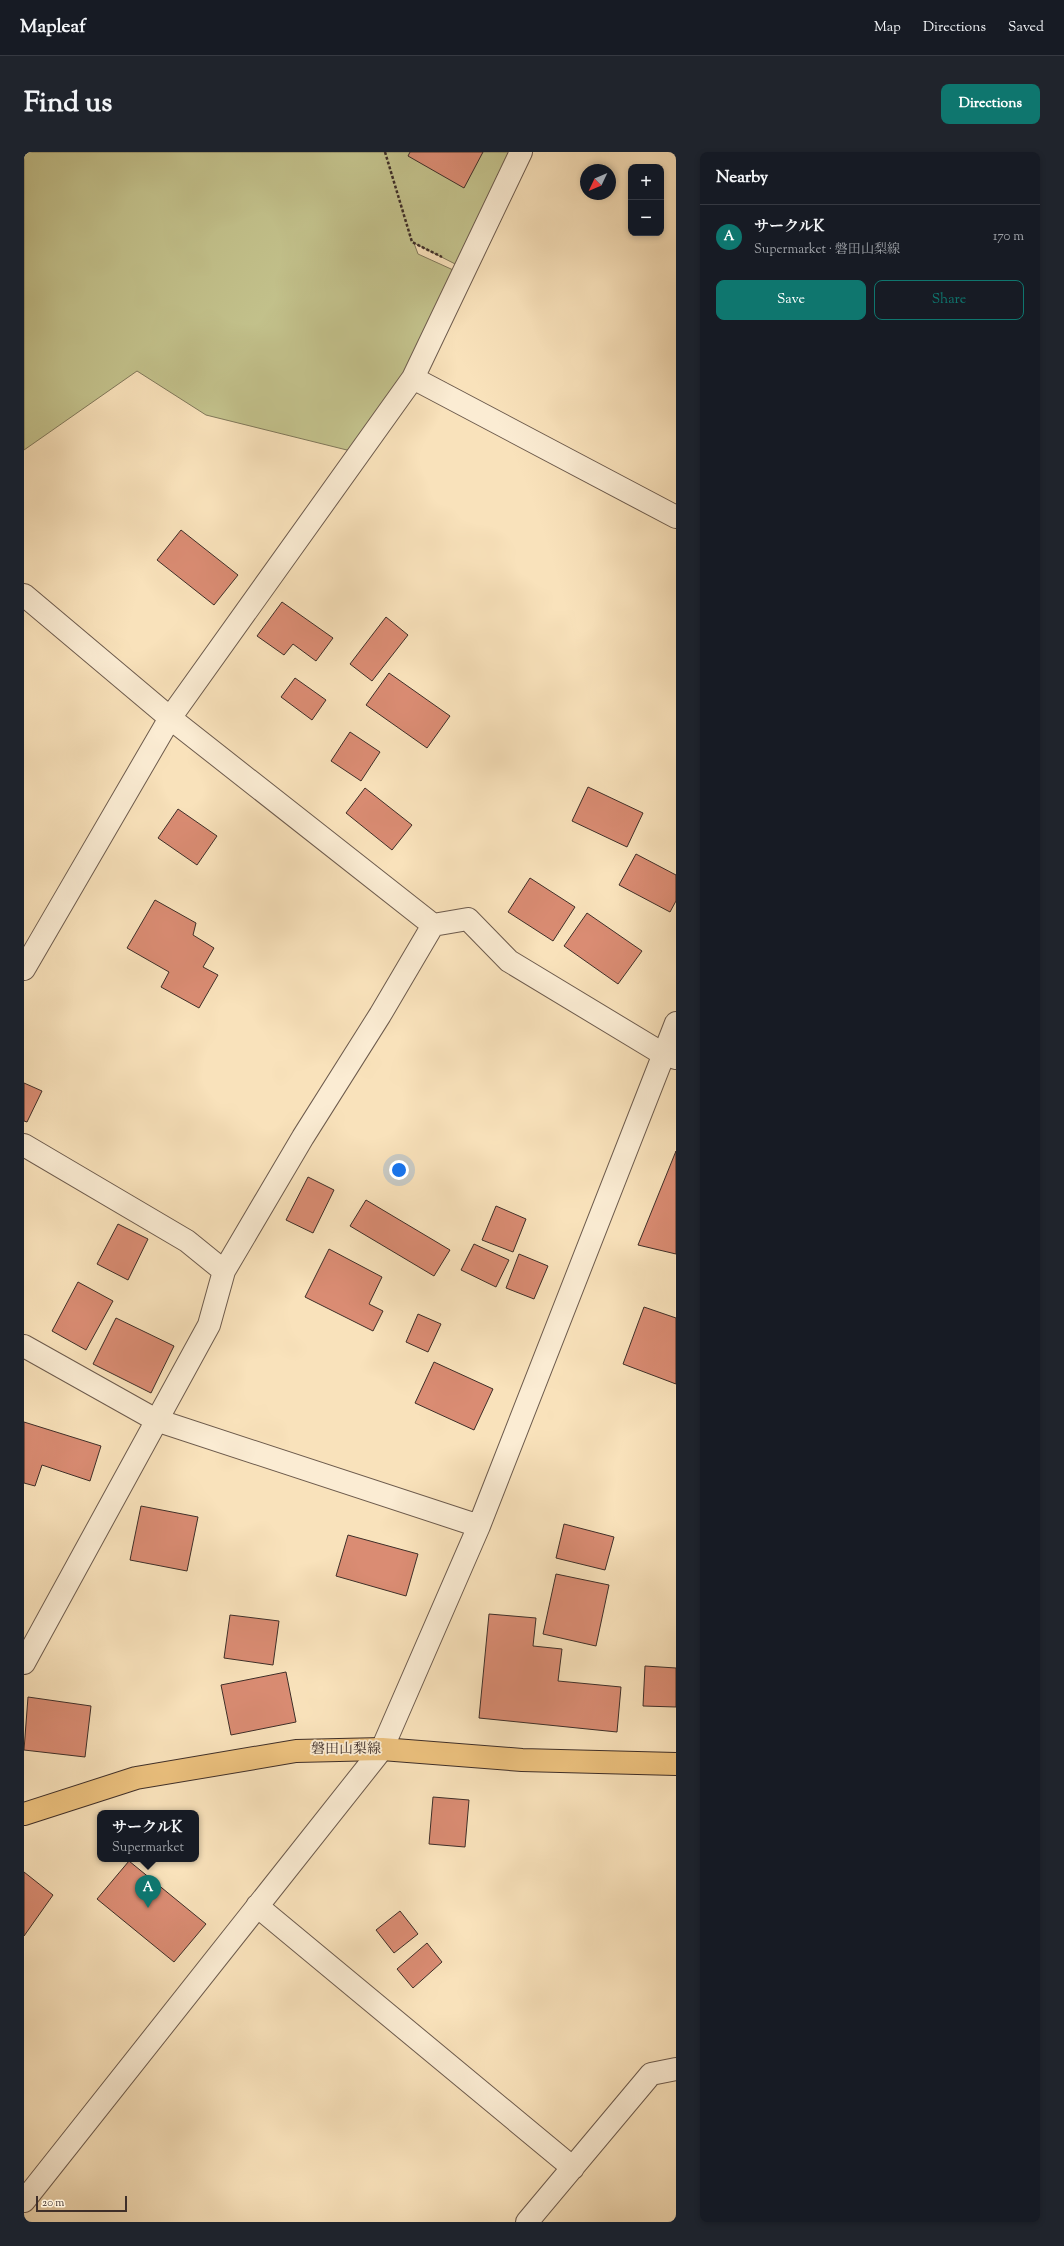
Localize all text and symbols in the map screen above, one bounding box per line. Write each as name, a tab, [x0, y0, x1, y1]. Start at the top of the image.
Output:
text: Mapleaf	[20, 14, 86, 41]
text: Map	[874, 18, 901, 38]
text: Directions	[923, 18, 986, 38]
text: Saved	[1008, 18, 1044, 38]
text: Find us	[24, 84, 112, 124]
button: Directions	[941, 84, 1040, 124]
north arrow	[580, 164, 616, 200]
map controls	[628, 164, 664, 236]
button: +	[628, 164, 664, 200]
text: Nearby	[716, 166, 768, 190]
button: −	[628, 200, 664, 236]
text: サークルK	[754, 217, 824, 238]
text: A	[724, 228, 734, 246]
text: 170 m	[993, 228, 1024, 246]
text: Supermarket · 磐田山梨線	[754, 241, 900, 259]
button: Save	[716, 280, 866, 320]
button: Share	[874, 280, 1024, 320]
your location	[389, 1160, 409, 1180]
street label: 磐田山梨線	[311, 1740, 381, 1760]
popup	[97, 1810, 199, 1862]
text: サークルK	[112, 1818, 182, 1839]
text: Supermarket	[112, 1839, 184, 1857]
pin: A	[135, 1875, 161, 1908]
scale bar	[36, 2194, 127, 2213]
text: 20 m	[42, 2195, 64, 2211]

